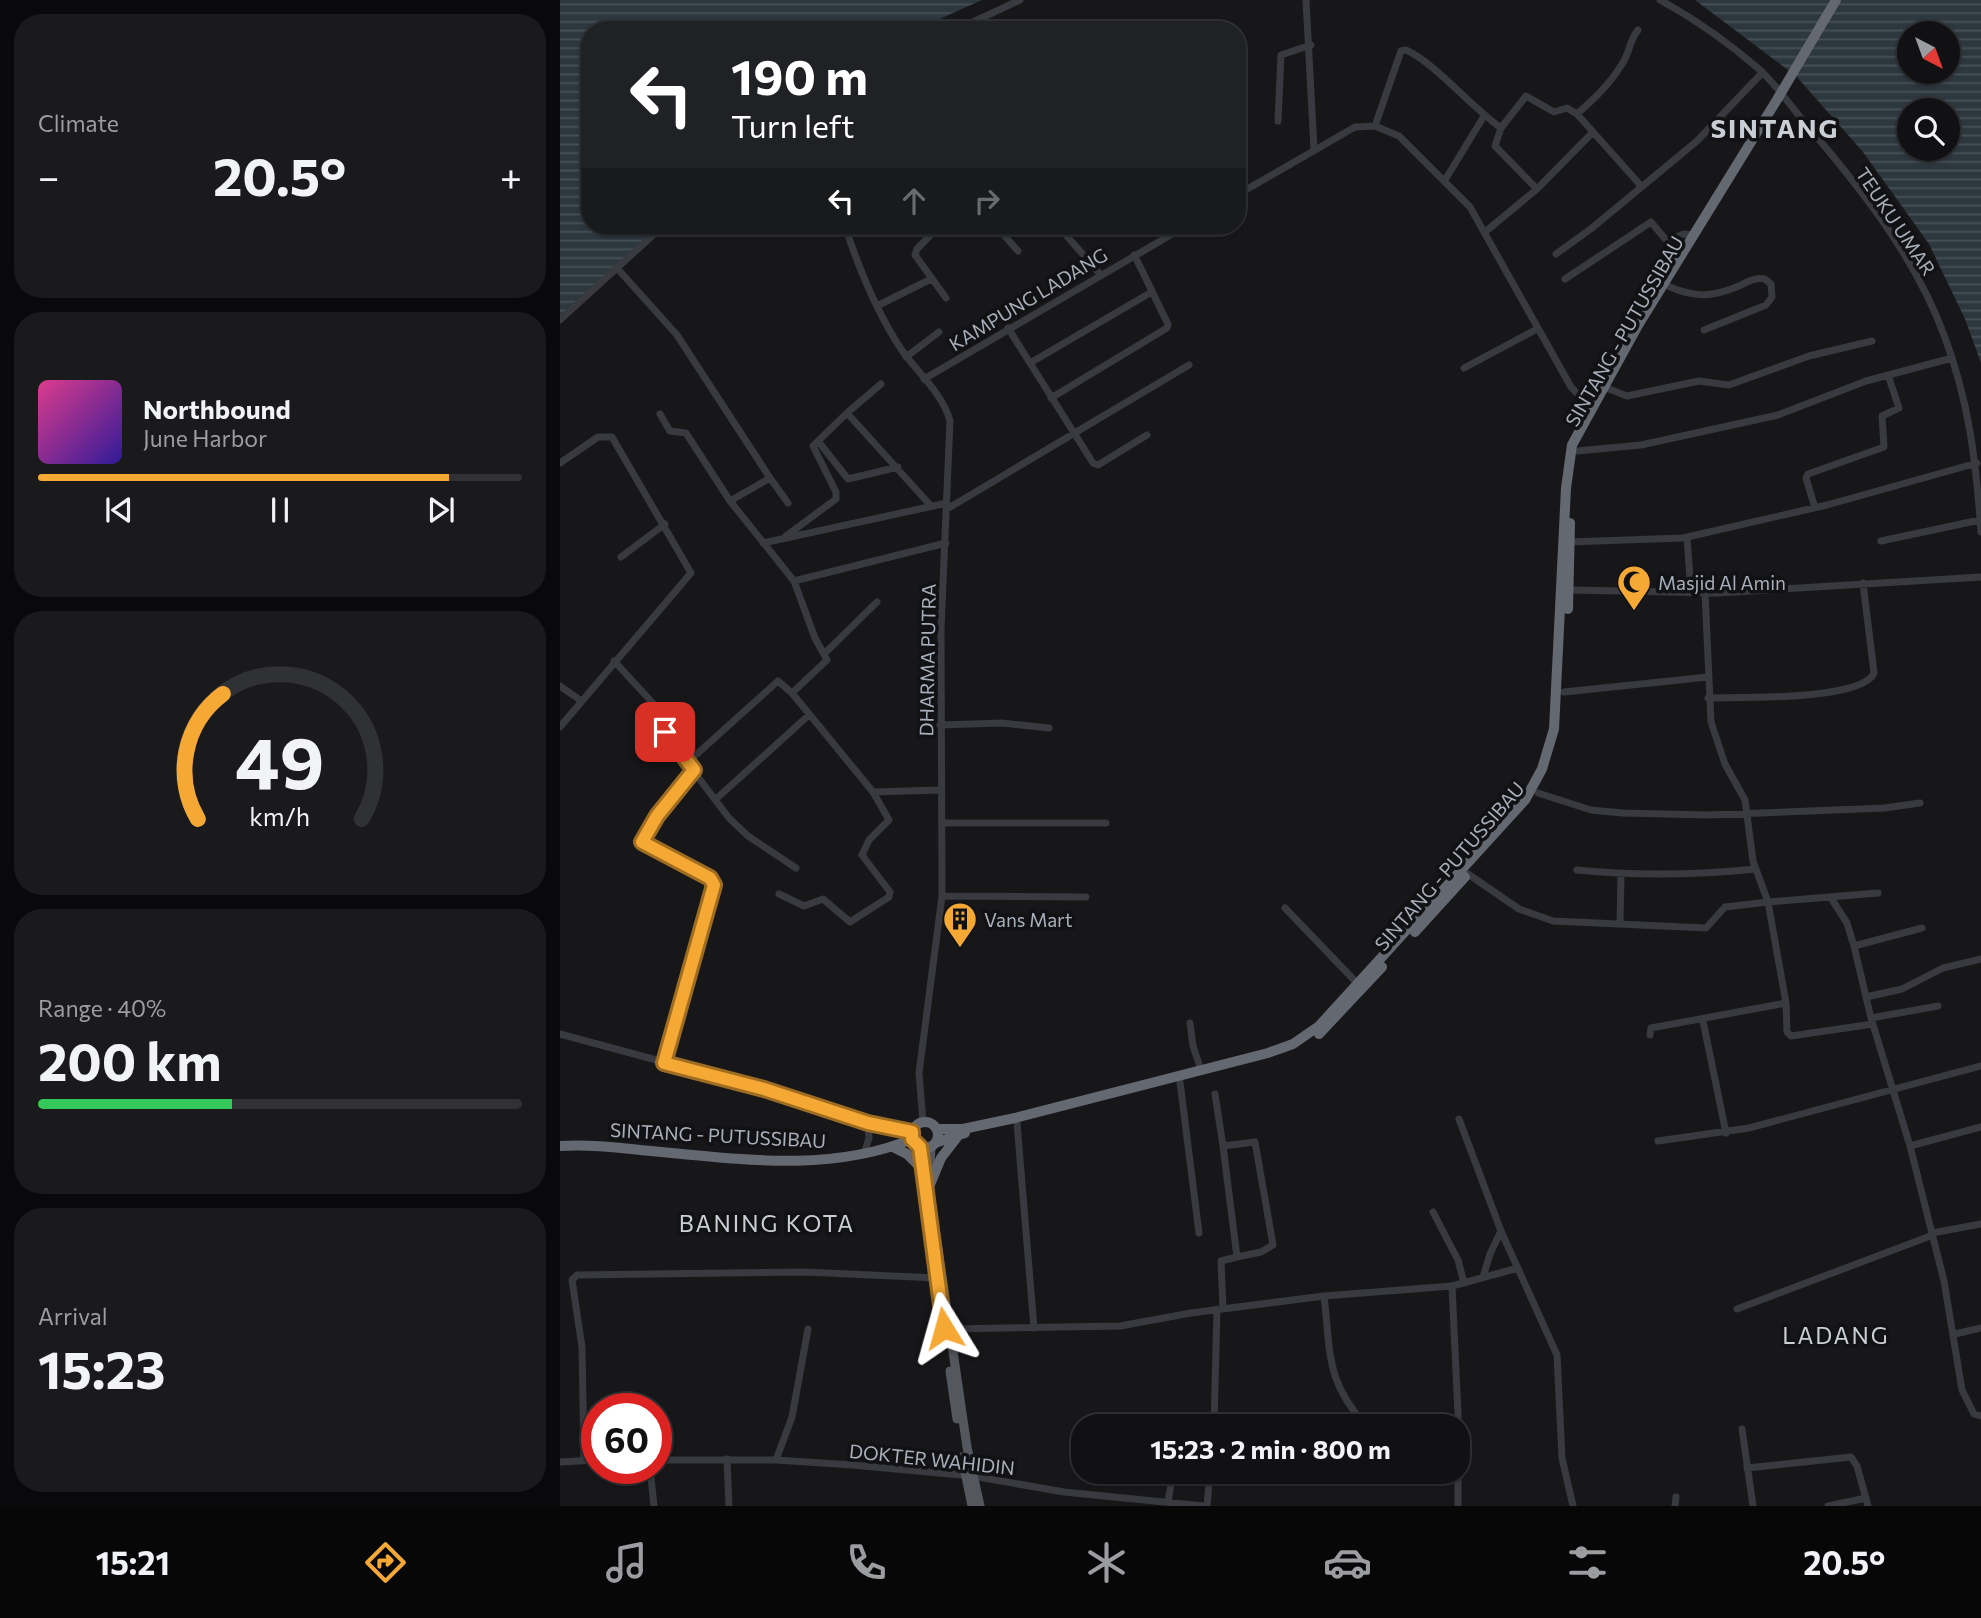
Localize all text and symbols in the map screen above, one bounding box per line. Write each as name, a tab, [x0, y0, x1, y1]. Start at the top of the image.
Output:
north arrow	[1897, 21, 1960, 84]
map controls	[1897, 21, 1960, 161]
text: 190 m	[731, 45, 868, 105]
icon: left	[616, 49, 707, 140]
button: search	[1897, 98, 1960, 161]
text: Turn left	[731, 105, 855, 145]
text: Climate	[38, 109, 119, 137]
district label: SINTANG	[1710, 112, 1840, 143]
text: 20.5°	[213, 143, 346, 207]
text: −	[38, 152, 60, 199]
text: +	[500, 152, 522, 199]
street label: TEUKU UMAR	[1851, 163, 1941, 280]
icon: left	[822, 182, 860, 220]
icon: ahead	[895, 182, 933, 220]
icon: right	[968, 182, 1006, 220]
street label: SINTANG - PUTUSSIBAU	[1560, 232, 1688, 430]
street label: KAMPUNG LADANG	[945, 243, 1111, 355]
text: Northbound	[143, 393, 291, 424]
text: June Harbor	[143, 424, 267, 452]
icon: previous	[100, 491, 138, 529]
icon: pause	[261, 491, 299, 529]
icon: next	[422, 491, 460, 529]
mosque icon: Masjid Al Amin	[1615, 563, 1653, 612]
place label: Masjid Al Amin	[1658, 571, 1786, 594]
street label: DHARMA PUTRA	[914, 583, 940, 737]
pin	[635, 702, 695, 762]
icon: arrive	[646, 713, 684, 751]
text: 49	[235, 715, 325, 804]
street label: SINTANG - PUTUSSIBAU	[1369, 777, 1529, 955]
text: km/h	[250, 801, 310, 831]
building icon: Vans Mart	[941, 900, 979, 949]
place label: Vans Mart	[984, 908, 1073, 931]
text: Range · 40%	[38, 994, 166, 1022]
text: 200 km	[38, 1028, 222, 1092]
street label: SINTANG - PUTUSSIBAU	[610, 1118, 826, 1152]
district label: BANING KOTA	[679, 1209, 855, 1237]
position arrow	[907, 1291, 981, 1365]
text: Arrival	[38, 1302, 108, 1330]
district label: LADANG	[1782, 1321, 1890, 1349]
text: 15:23	[38, 1336, 165, 1400]
speed limit sign: 60	[581, 1393, 672, 1484]
text: 15:23 · 2 min · 800 m	[1150, 1433, 1391, 1464]
street label: DOKTER WAHIDIN	[848, 1439, 1016, 1479]
icon: directions	[361, 1538, 410, 1587]
icon: music	[602, 1538, 651, 1587]
icon: phone	[842, 1538, 891, 1587]
icon: climate	[1082, 1538, 1131, 1587]
icon: car	[1323, 1538, 1372, 1587]
icon: filters	[1563, 1538, 1612, 1587]
text: 15:21	[96, 1542, 170, 1582]
text: 20.5°	[1803, 1542, 1885, 1582]

